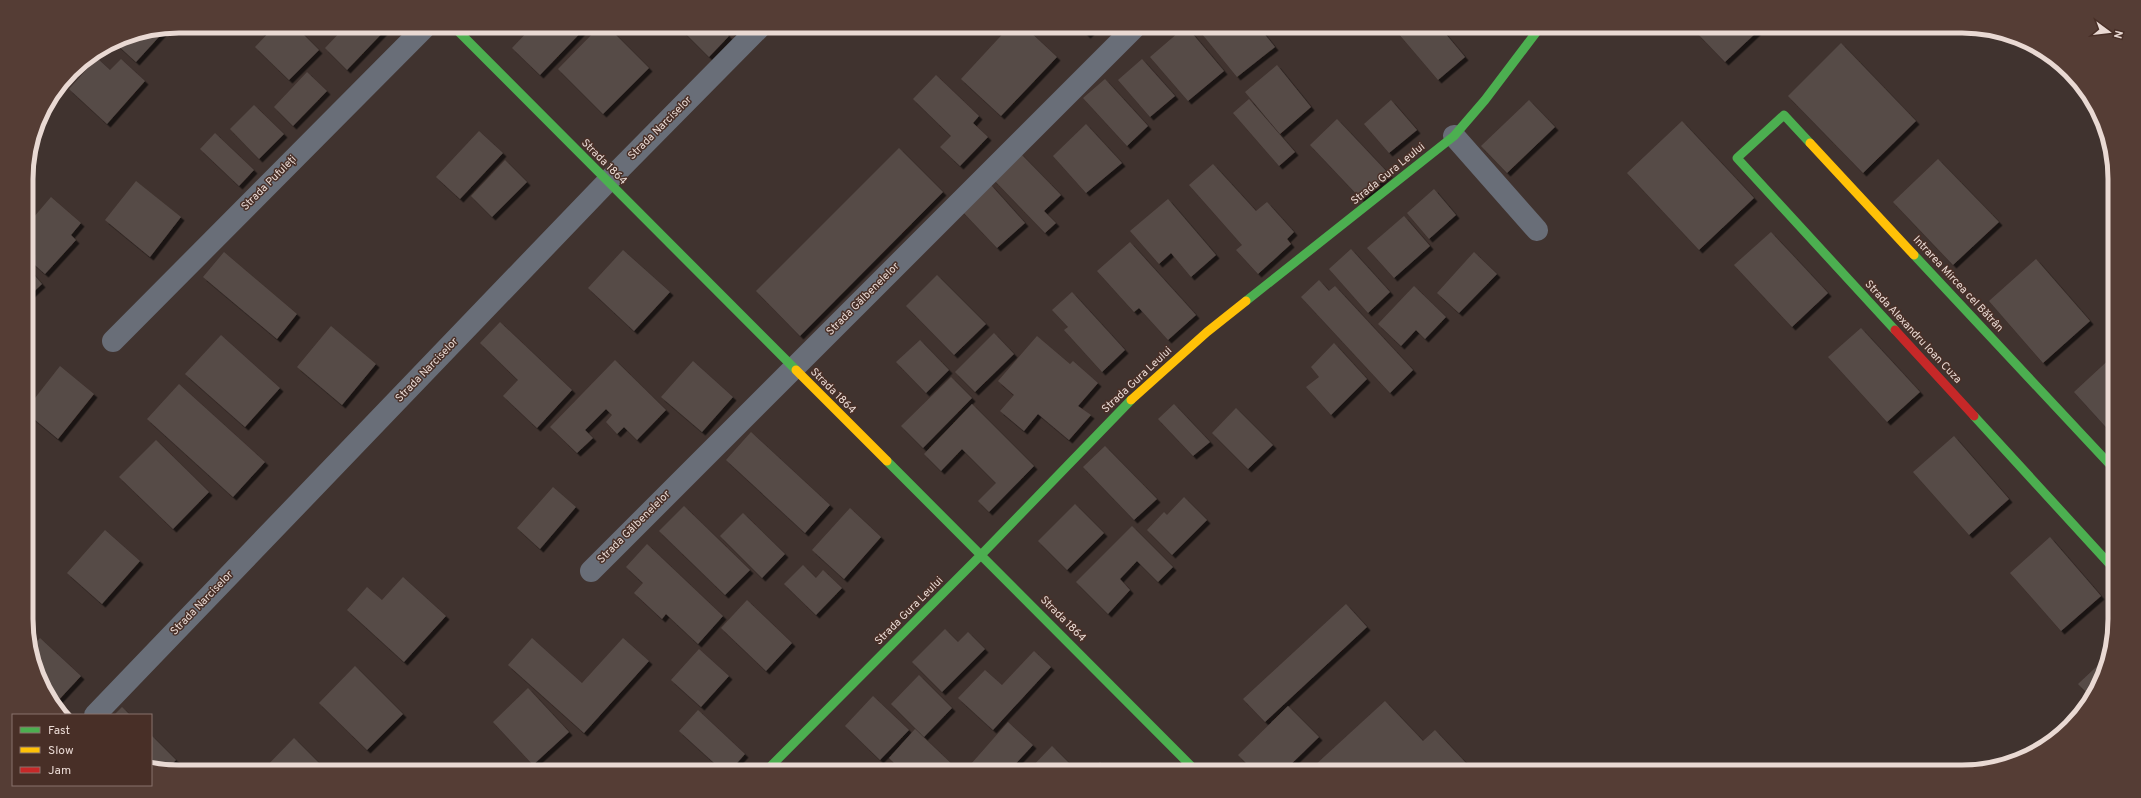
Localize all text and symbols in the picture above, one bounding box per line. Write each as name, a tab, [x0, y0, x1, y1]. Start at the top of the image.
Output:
north arrow	[2089, 12, 2129, 52]
text: N	[2110, 29, 2125, 40]
street label: Strada Narciselor	[625, 93, 695, 163]
street label: Strada 1864	[578, 136, 630, 188]
street label: Strada Gura Leului	[1348, 140, 1428, 208]
street label: Strada Pufuleți	[238, 152, 300, 214]
street label: Intrarea Mircea cel Bătrân	[1910, 233, 2006, 335]
street label: Strada Gălbenelelor	[824, 259, 903, 338]
street label: Strada Alexandru Ioan Cuza	[1862, 278, 1965, 387]
street label: Strada Narciselor	[393, 334, 462, 405]
street label: Strada Gura Leului	[1099, 344, 1175, 416]
street label: Strada 1864	[807, 365, 859, 417]
street label: Strada Gălbenelelor	[595, 487, 674, 566]
street label: Strada Narciselor	[168, 567, 237, 638]
street label: Strada Gura Leului	[872, 574, 946, 648]
street label: Strada 1864	[1037, 593, 1089, 645]
legend	[12, 714, 152, 786]
text: Fast	[48, 723, 70, 739]
text: Slow	[48, 743, 74, 759]
text: Jam	[48, 763, 71, 779]

